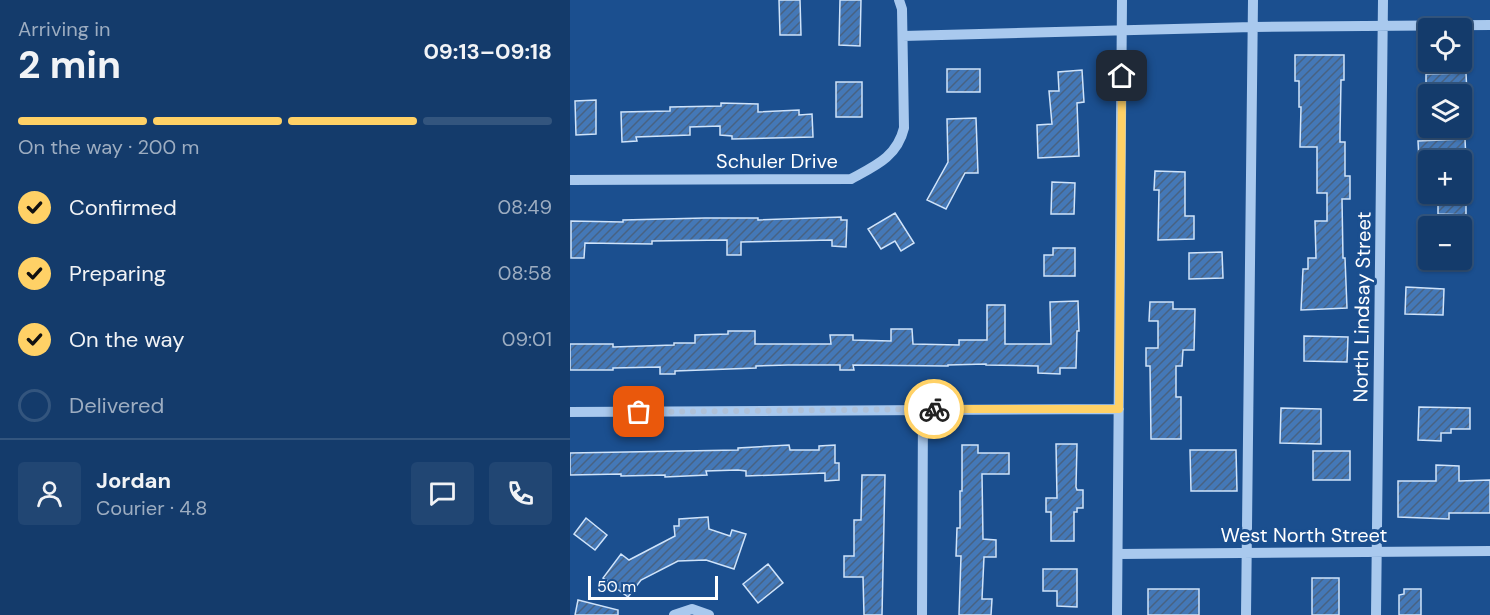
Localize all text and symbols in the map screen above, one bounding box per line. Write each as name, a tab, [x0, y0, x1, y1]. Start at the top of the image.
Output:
text: Arriving in	[18, 16, 110, 42]
map controls	[1418, 18, 1472, 270]
button: locate	[1418, 18, 1472, 72]
text: 09:13–09:18	[423, 37, 552, 66]
text: 2 min	[18, 39, 121, 90]
pin	[1096, 50, 1147, 101]
icon: home	[1105, 59, 1138, 92]
button: layers	[1418, 84, 1472, 138]
text: On the way · 200 m	[18, 134, 199, 160]
street label: Schuler Drive	[716, 148, 838, 174]
button: +	[1418, 150, 1472, 204]
icon: check	[18, 191, 51, 224]
text: Confirmed	[69, 193, 177, 222]
text: 08:49	[497, 194, 552, 220]
street label: North Lindsay Street	[1347, 211, 1377, 403]
button: −	[1418, 216, 1472, 270]
icon: check	[18, 257, 51, 290]
text: Preparing	[69, 259, 166, 288]
text: 08:58	[498, 260, 552, 286]
icon: check	[18, 323, 51, 356]
text: On the way	[69, 325, 184, 354]
text: 09:01	[502, 326, 552, 352]
courier	[904, 379, 964, 439]
pin	[613, 386, 664, 437]
text: Delivered	[69, 391, 164, 420]
icon: bike	[918, 393, 951, 426]
icon: bag	[622, 395, 655, 428]
button: person	[18, 462, 81, 525]
button: chat	[411, 462, 474, 525]
button: phone	[489, 462, 552, 525]
text: Jordan	[96, 466, 171, 495]
text: Courier · 4.8	[96, 495, 207, 521]
street label: West North Street	[1221, 522, 1388, 548]
scale bar	[588, 573, 718, 600]
text: 50 m	[597, 576, 636, 597]

